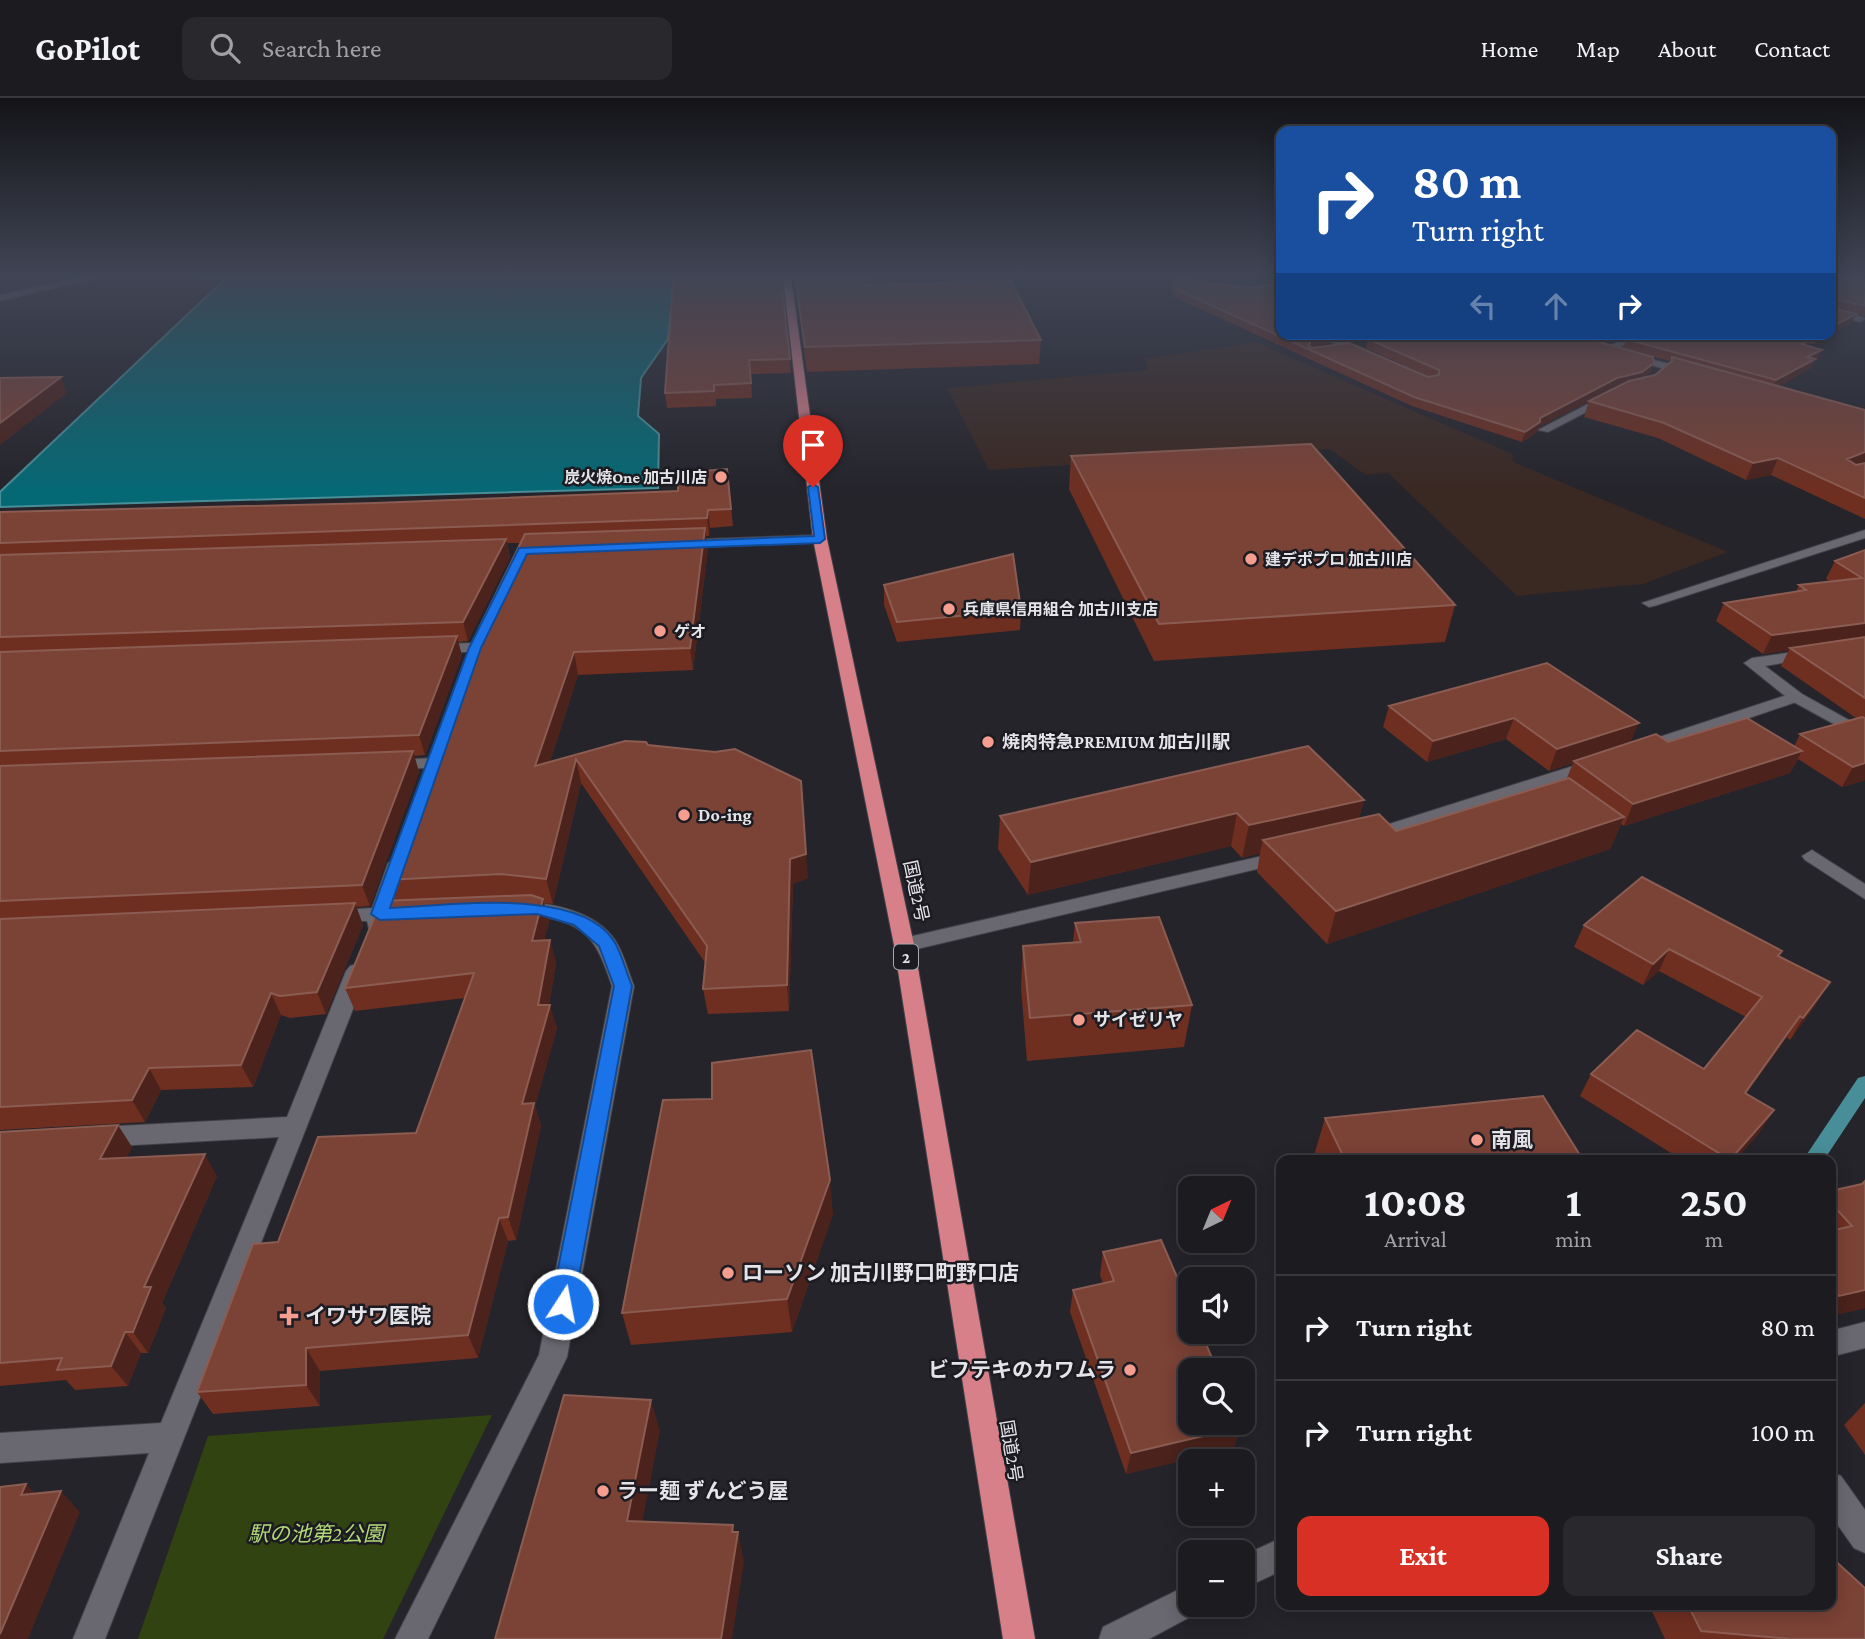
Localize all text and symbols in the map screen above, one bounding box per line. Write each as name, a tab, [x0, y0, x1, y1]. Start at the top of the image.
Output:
search box	[182, 17, 672, 80]
icon: search	[206, 29, 244, 67]
text: GoPilot	[35, 30, 140, 67]
text: Search here	[262, 34, 381, 63]
text: Home	[1481, 35, 1538, 62]
text: Map	[1576, 35, 1620, 62]
text: About	[1658, 35, 1716, 62]
text: Contact	[1754, 35, 1830, 62]
icon: right	[1297, 154, 1388, 245]
text: 80 m	[1412, 154, 1521, 209]
text: Turn right	[1412, 212, 1544, 248]
icon: left	[1464, 287, 1502, 325]
icon: ahead	[1537, 287, 1575, 325]
icon: right	[1610, 287, 1648, 325]
pin	[783, 415, 843, 487]
icon: arrive	[794, 426, 832, 464]
place label: 炭火焼One 加古川店	[564, 469, 707, 486]
marker: 炭火焼One 加古川店	[713, 469, 729, 485]
marker: 建デポプロ 加古川店	[1243, 551, 1259, 567]
place label: 建デポプロ 加古川店	[1265, 551, 1412, 568]
marker: 兵庫県信用組合 加古川支店	[941, 601, 957, 617]
place label: 兵庫県信用組合 加古川支店	[963, 601, 1158, 618]
marker: ゲオ	[652, 623, 668, 639]
place label: ゲオ	[674, 623, 706, 640]
place label: 焼肉特急PREMIUM 加古川駅	[1002, 732, 1230, 752]
marker: 焼肉特急PREMIUM 加古川駅	[980, 734, 996, 750]
place label: Do-ing	[698, 805, 752, 825]
marker: Do-ing	[676, 807, 692, 823]
street label: 国道2号	[900, 858, 932, 924]
road number: 2	[894, 944, 918, 970]
place label: サイゼリヤ	[1093, 1010, 1183, 1030]
marker: サイゼリヤ	[1071, 1012, 1087, 1028]
place label: 南風	[1491, 1128, 1533, 1152]
marker: 南風	[1469, 1132, 1485, 1148]
north arrow	[1178, 1176, 1255, 1253]
map controls	[1178, 1176, 1255, 1617]
text: 10:08	[1364, 1178, 1467, 1225]
text: 1	[1566, 1178, 1582, 1225]
text: 250	[1680, 1178, 1748, 1225]
text: Arrival	[1384, 1226, 1447, 1252]
text: min	[1555, 1226, 1592, 1252]
text: m	[1705, 1226, 1723, 1252]
place label: ローソン 加古川野口町野口店	[742, 1261, 1019, 1285]
marker: ローソン 加古川野口町野口店	[720, 1265, 736, 1281]
position arrow	[526, 1267, 600, 1341]
button: sound	[1178, 1267, 1255, 1344]
place label: イワサワ医院	[305, 1304, 431, 1328]
marker: イワサワ医院	[279, 1306, 299, 1326]
icon: right	[1297, 1309, 1335, 1347]
text: Turn right	[1356, 1313, 1472, 1342]
text: 80 m	[1761, 1313, 1815, 1342]
place label: ビフテキのカワムラ	[928, 1358, 1116, 1382]
button: search	[1178, 1358, 1255, 1435]
marker: ビフテキのカワムラ	[1122, 1362, 1138, 1378]
icon: right	[1297, 1414, 1335, 1452]
text: Turn right	[1356, 1418, 1472, 1447]
text: 100 m	[1751, 1418, 1815, 1447]
street label: 国道2号	[996, 1419, 1026, 1483]
button: +	[1178, 1449, 1255, 1526]
place label: ラー麺 ずんどう屋	[617, 1479, 788, 1503]
marker: ラー麺 ずんどう屋	[595, 1483, 611, 1499]
button: Exit	[1297, 1516, 1549, 1596]
button: Share	[1563, 1516, 1815, 1596]
park label: 駅の池第2公園	[248, 1522, 387, 1546]
button: −	[1178, 1540, 1255, 1617]

